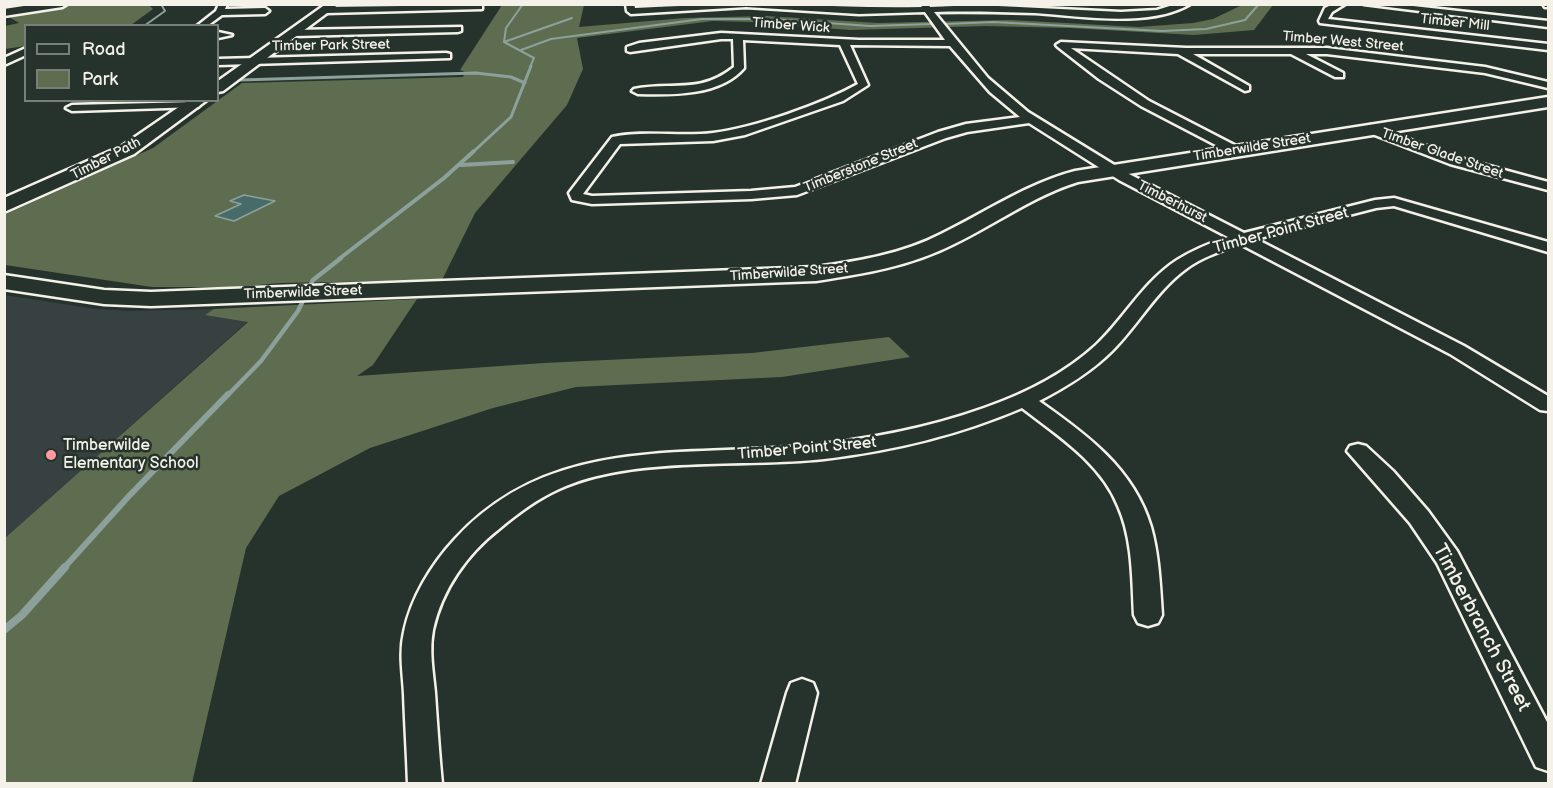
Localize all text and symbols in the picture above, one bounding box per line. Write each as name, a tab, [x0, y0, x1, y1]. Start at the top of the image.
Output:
street label: Timber Mill	[1420, 11, 1490, 35]
street label: Timber Wick	[752, 15, 830, 37]
legend	[24, 24, 219, 102]
street label: Timber West Street	[1282, 28, 1404, 56]
street label: Timber Park Street	[272, 37, 390, 55]
text: Road	[82, 39, 126, 60]
text: Park	[82, 69, 118, 90]
street label: Timber Glade Street	[1379, 125, 1505, 183]
street label: Timberwilde Street	[1192, 130, 1312, 166]
street label: Timber Path	[68, 134, 144, 184]
street label: Timberstone Street	[802, 135, 920, 197]
street label: Timberhurst	[1134, 177, 1210, 227]
street label: Timber Point Street	[1211, 204, 1351, 258]
street label: Timberwilde Street	[729, 260, 849, 286]
street label: Timberwilde Street	[244, 283, 362, 303]
street label: Timber Point Street	[737, 433, 877, 465]
place label: Timberwilde Elementary School	[63, 436, 199, 474]
marker: Timberwilde Elementary School	[44, 448, 58, 462]
street label: Timberbranch Street	[1427, 540, 1535, 716]

